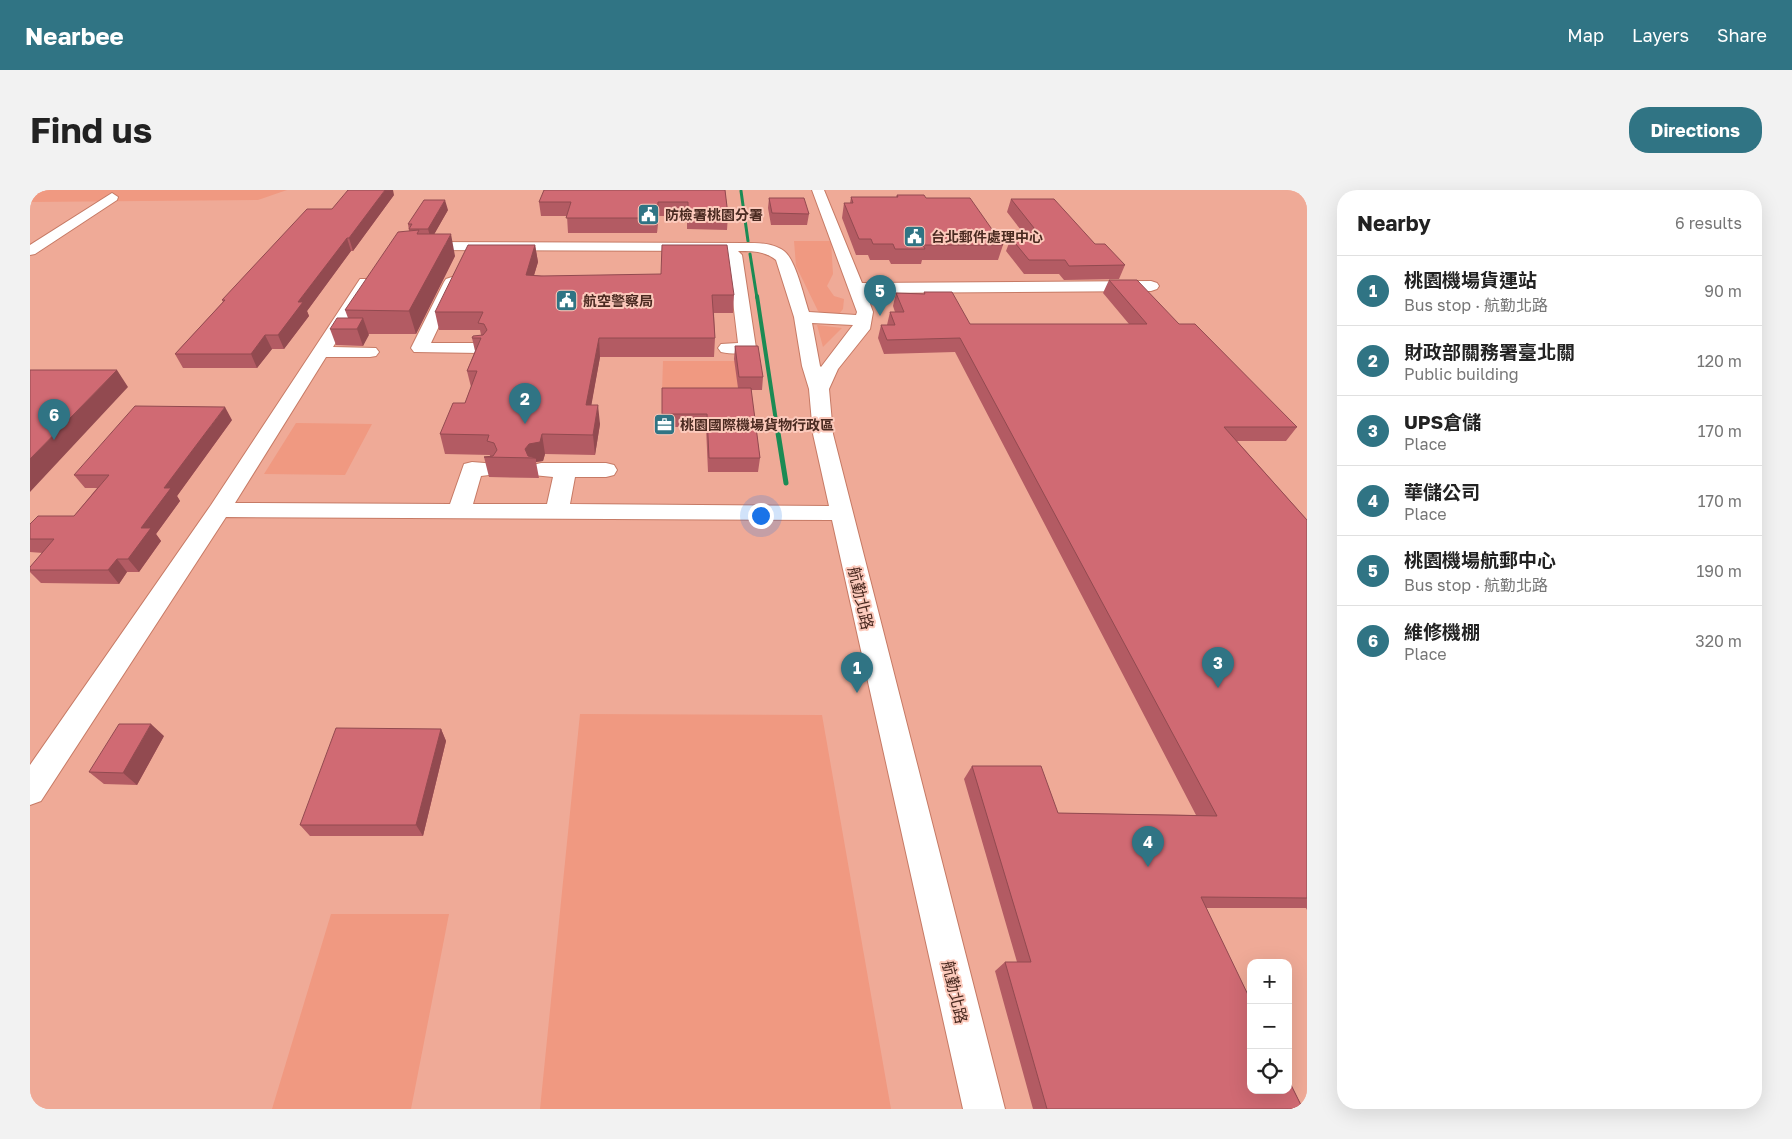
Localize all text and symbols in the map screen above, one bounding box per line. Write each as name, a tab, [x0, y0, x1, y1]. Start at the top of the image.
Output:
text: Nearbee	[25, 21, 124, 50]
text: Map	[1567, 24, 1604, 46]
text: Layers	[1632, 24, 1689, 46]
text: Share	[1717, 24, 1767, 46]
button: Directions	[1629, 107, 1762, 153]
text: Find us	[30, 109, 152, 151]
public building icon: 防檢署桃園分署	[637, 202, 661, 226]
place label: 防檢署桃園分署	[665, 206, 763, 223]
text: Nearby	[1357, 210, 1431, 236]
text: 6 results	[1675, 213, 1742, 233]
public building icon: 台北郵件處理中心	[903, 224, 927, 248]
place label: 台北郵件處理中心	[931, 228, 1043, 245]
text: 桃園機場貨運站	[1404, 268, 1537, 291]
pin: 5	[864, 275, 896, 316]
text: 1	[1369, 281, 1377, 301]
text: 90 m	[1704, 281, 1742, 301]
public building icon: 航空警察局	[555, 288, 579, 312]
place label: 航空警察局	[583, 292, 653, 309]
text: Bus stop · 航勤北路	[1404, 295, 1548, 315]
text: 財政部關務署臺北關	[1404, 340, 1575, 363]
text: 2	[1368, 351, 1378, 371]
text: 120 m	[1697, 351, 1742, 371]
text: Public building	[1404, 364, 1519, 384]
pin: 2	[509, 383, 541, 424]
pin: 6	[38, 399, 70, 440]
text: UPS倉儲	[1404, 410, 1481, 433]
office icon: 桃園國際機場貨物行政區	[652, 412, 676, 436]
place label: 桃園國際機場貨物行政區	[680, 416, 834, 433]
text: 3	[1368, 421, 1378, 441]
text: 170 m	[1698, 421, 1742, 441]
text: Place	[1404, 434, 1447, 454]
text: 華儲公司	[1404, 480, 1480, 503]
text: 4	[1368, 491, 1378, 511]
text: 170 m	[1698, 491, 1742, 511]
your location	[748, 503, 774, 529]
text: Place	[1404, 504, 1447, 524]
text: 桃園機場航郵中心	[1404, 548, 1556, 571]
text: 5	[1368, 561, 1378, 581]
text: 190 m	[1696, 561, 1742, 581]
street label: 航勤北路	[844, 565, 878, 631]
text: Bus stop · 航勤北路	[1404, 575, 1548, 595]
text: 維修機棚	[1404, 620, 1480, 643]
text: 6	[1368, 631, 1378, 651]
text: 320 m	[1695, 631, 1742, 651]
text: Place	[1404, 644, 1447, 664]
pin: 3	[1202, 647, 1234, 688]
pin: 1	[841, 652, 873, 693]
pin: 4	[1132, 826, 1164, 867]
street label: 航勤北路	[938, 959, 972, 1025]
map controls	[1247, 959, 1292, 1094]
button: +	[1247, 959, 1292, 1004]
button: −	[1247, 1004, 1292, 1049]
button: locate	[1247, 1049, 1292, 1094]

